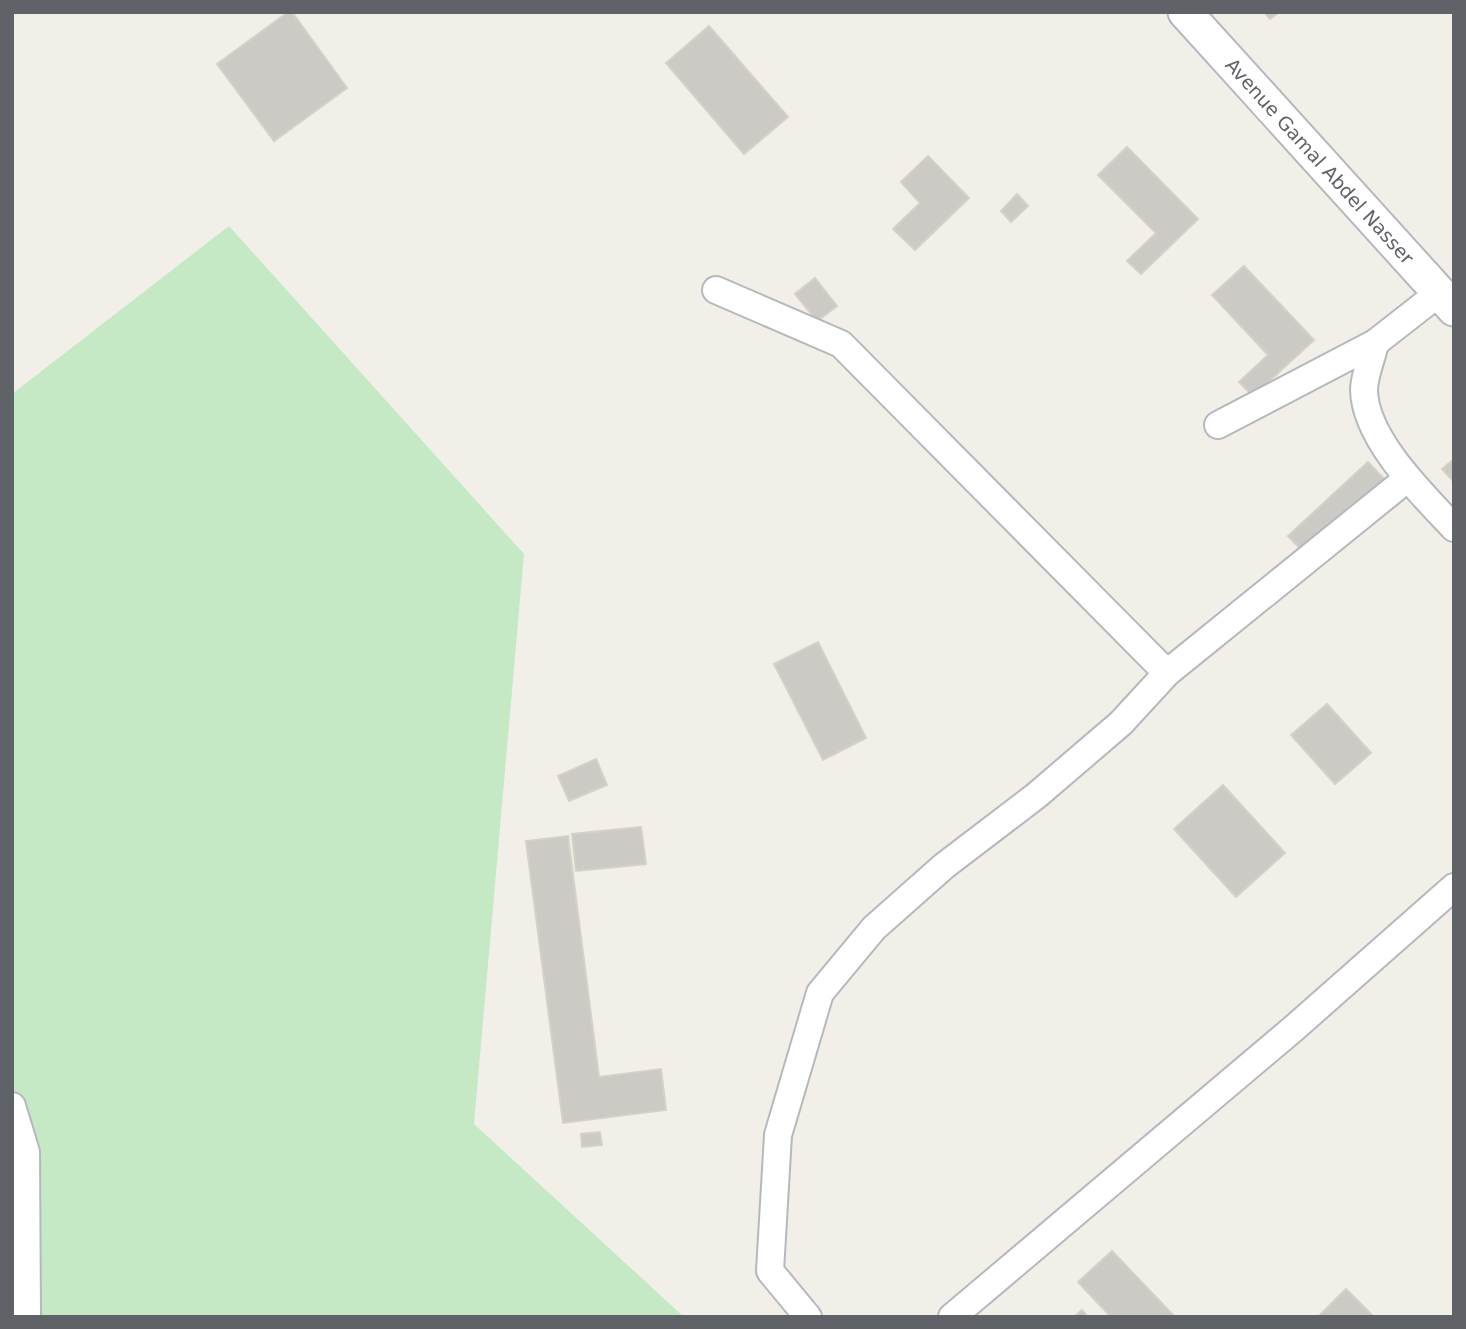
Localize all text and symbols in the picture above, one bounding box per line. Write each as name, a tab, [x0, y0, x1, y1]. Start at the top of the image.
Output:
street label: Avenue Gamal Abdel Nasser	[1221, 54, 1419, 269]

